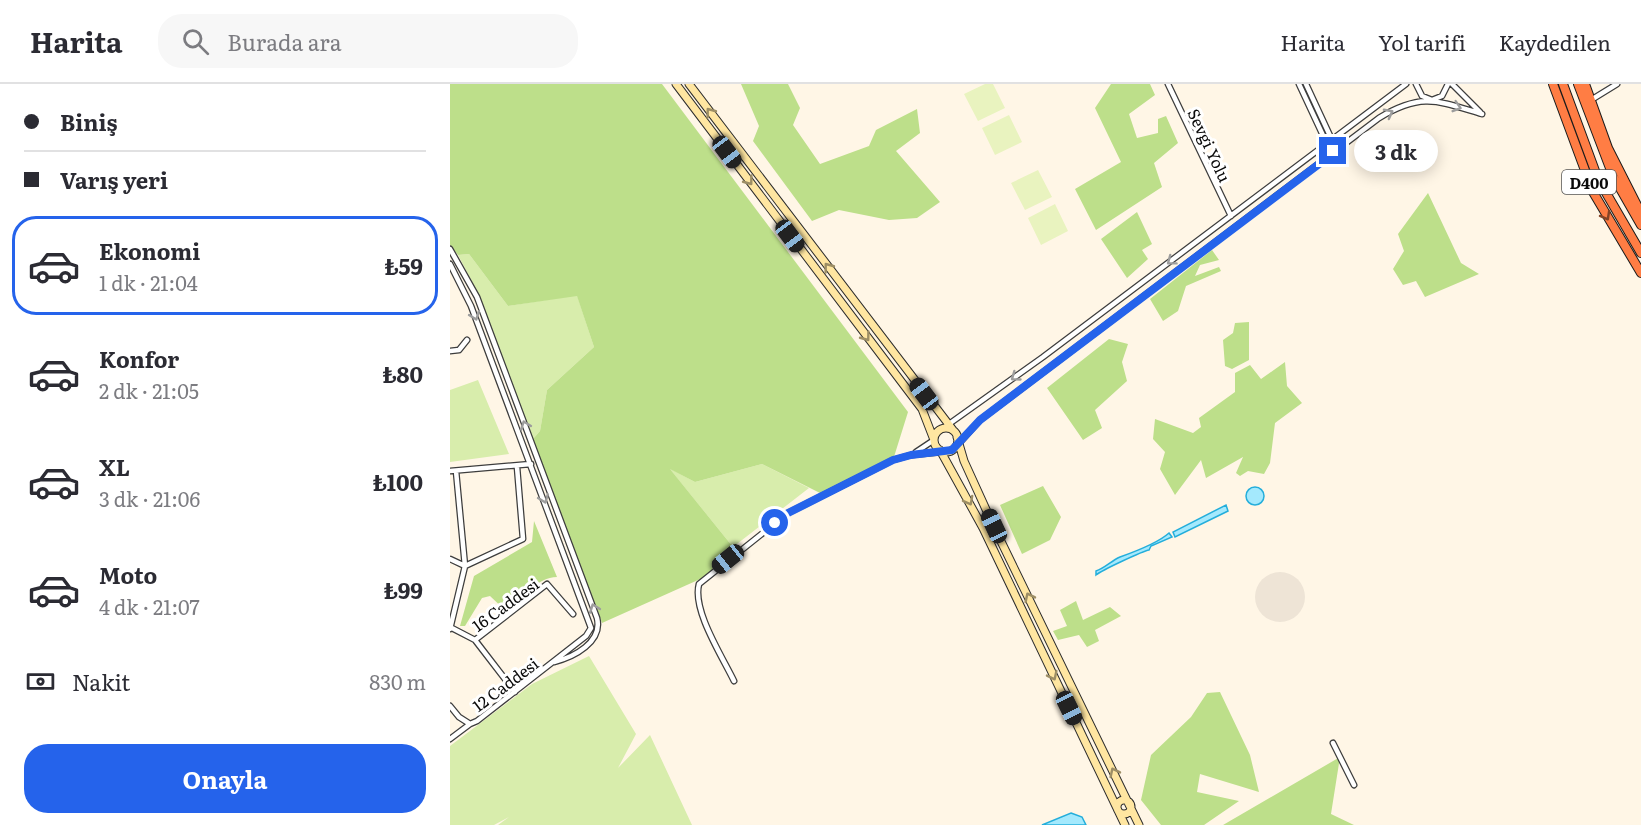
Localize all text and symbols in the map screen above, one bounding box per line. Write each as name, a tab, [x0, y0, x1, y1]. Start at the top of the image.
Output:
search box	[158, 14, 578, 68]
text: Harita	[30, 20, 122, 62]
icon: search	[179, 25, 212, 58]
text: Burada ara	[227, 25, 342, 58]
text: Harita	[1280, 26, 1345, 57]
text: Yol tarifi	[1378, 26, 1466, 57]
text: Kaydedilen	[1499, 26, 1611, 57]
one-way arrow	[1451, 99, 1462, 112]
street label: Sevgi Yolu	[1183, 104, 1237, 186]
text: Biniş	[60, 105, 118, 138]
one-way arrow	[707, 107, 718, 118]
one-way arrow	[1383, 109, 1394, 121]
callout: 3 dk	[1354, 130, 1438, 172]
car	[709, 132, 745, 172]
text: 3 dk	[1375, 136, 1417, 166]
route end	[1319, 137, 1346, 164]
text: Varış yeri	[60, 163, 168, 196]
road number: D400	[1562, 170, 1616, 194]
one-way arrow	[742, 175, 753, 186]
one-way arrow	[1599, 210, 1610, 220]
car	[772, 216, 808, 256]
text: Ekonomi	[99, 234, 200, 267]
icon: car	[27, 239, 81, 293]
text: ₺59	[384, 249, 423, 282]
one-way arrow	[1167, 253, 1178, 264]
one-way arrow	[824, 263, 835, 274]
text: 1 dk · 21:04	[99, 267, 198, 297]
one-way arrow	[468, 310, 481, 321]
one-way arrow	[859, 330, 870, 341]
text: Konfor	[99, 342, 179, 375]
icon: car	[27, 347, 81, 401]
text: ₺80	[382, 357, 423, 390]
one-way arrow	[1010, 370, 1021, 381]
car	[906, 374, 942, 414]
text: 2 dk · 21:05	[99, 375, 199, 405]
one-way arrow	[520, 421, 533, 431]
text: XL	[99, 450, 130, 483]
icon: car	[27, 455, 81, 509]
text: ₺100	[373, 465, 423, 498]
text: 3 dk · 21:06	[99, 483, 200, 513]
one-way arrow	[537, 492, 549, 503]
one-way arrow	[962, 494, 973, 505]
car	[978, 506, 1010, 546]
route start	[761, 509, 788, 536]
car	[708, 541, 748, 577]
text: Moto	[99, 558, 157, 591]
icon: car	[27, 563, 81, 617]
street label: 16 Caddesi	[466, 571, 544, 637]
text: ₺99	[383, 573, 423, 606]
text: 4 dk · 21:07	[99, 591, 200, 621]
one-way arrow	[1025, 592, 1036, 603]
one-way arrow	[588, 603, 601, 614]
street label: 12 Caddesi	[467, 651, 543, 717]
icon: cash	[24, 665, 57, 698]
text: Nakit	[72, 665, 130, 698]
text: 830 m	[369, 666, 426, 696]
one-way arrow	[1046, 670, 1058, 681]
car	[1053, 688, 1085, 728]
button: Onayla	[24, 744, 426, 813]
one-way arrow	[1110, 768, 1121, 779]

